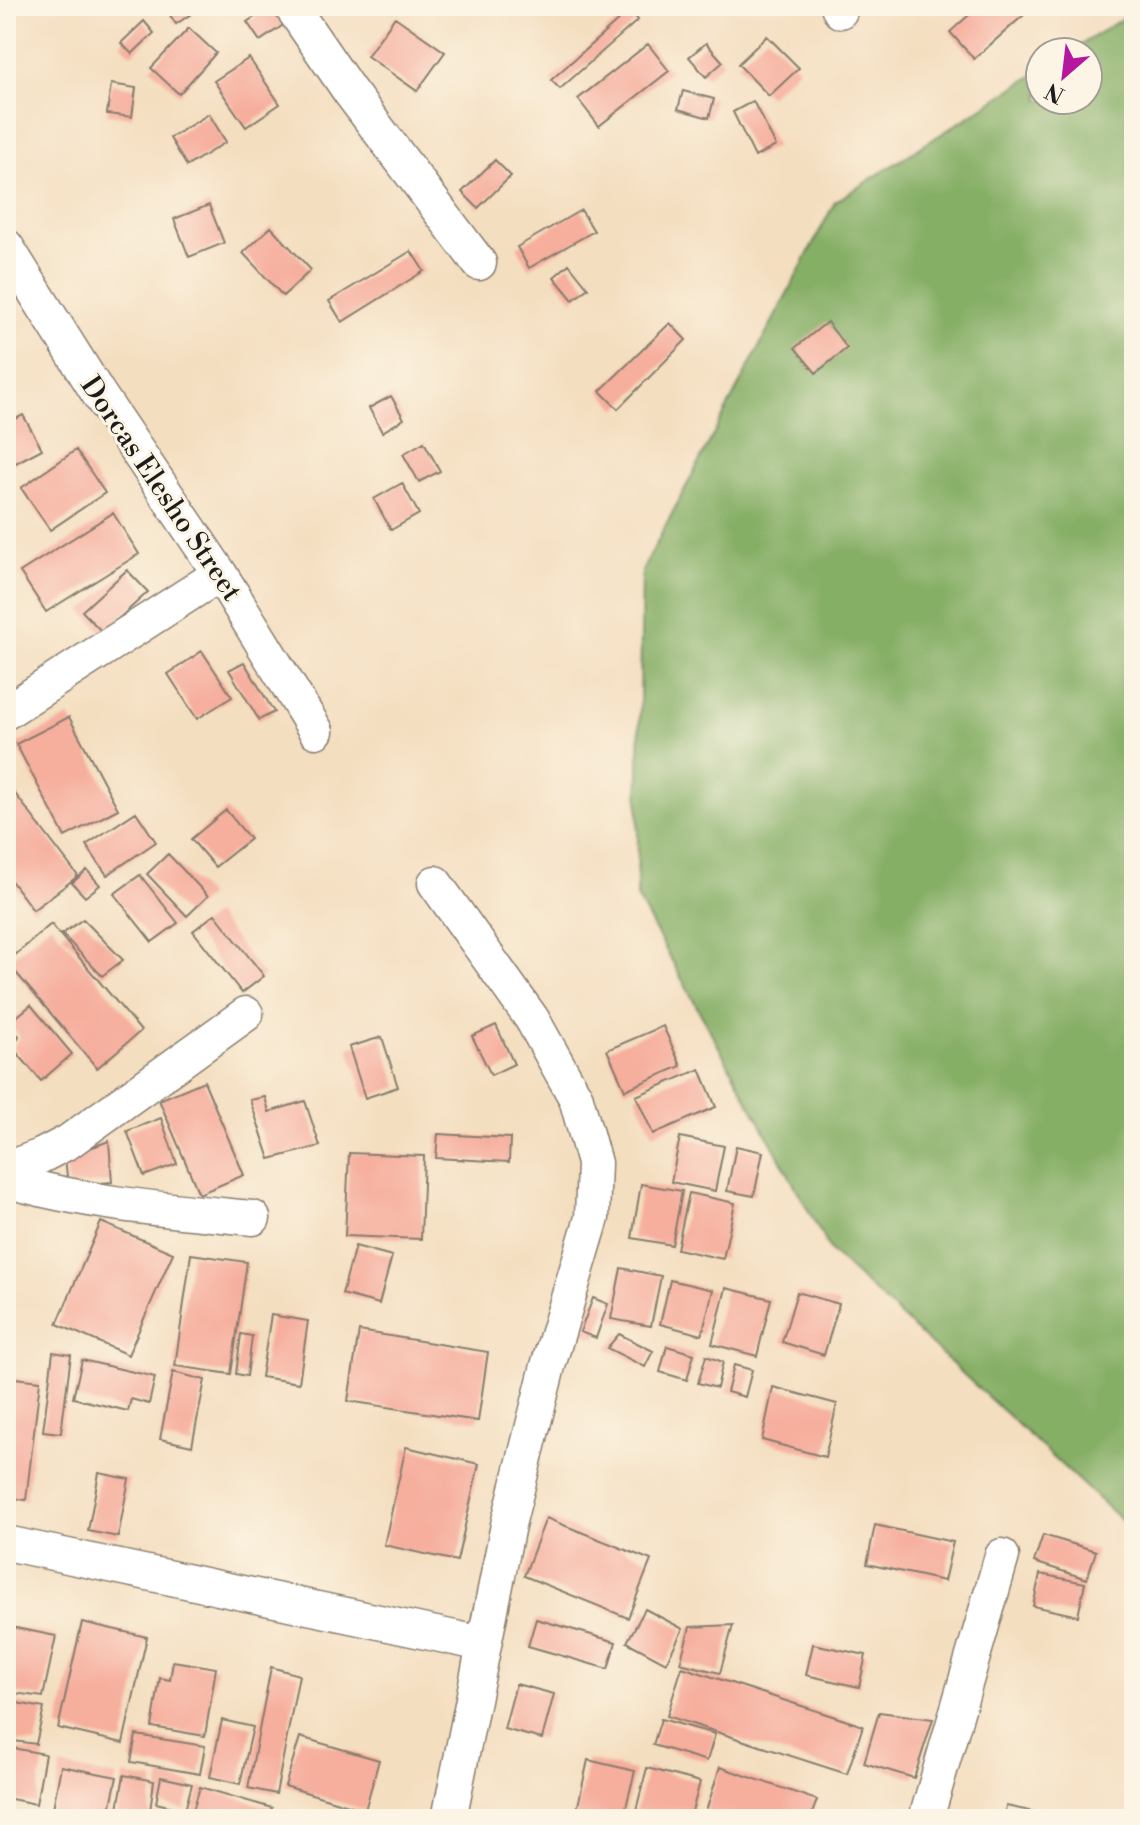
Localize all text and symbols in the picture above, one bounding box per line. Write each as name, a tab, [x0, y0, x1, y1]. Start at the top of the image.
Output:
north arrow	[1024, 36, 1104, 116]
text: N	[1041, 76, 1069, 108]
street label: Dorcas Elesho Street	[72, 370, 249, 608]

